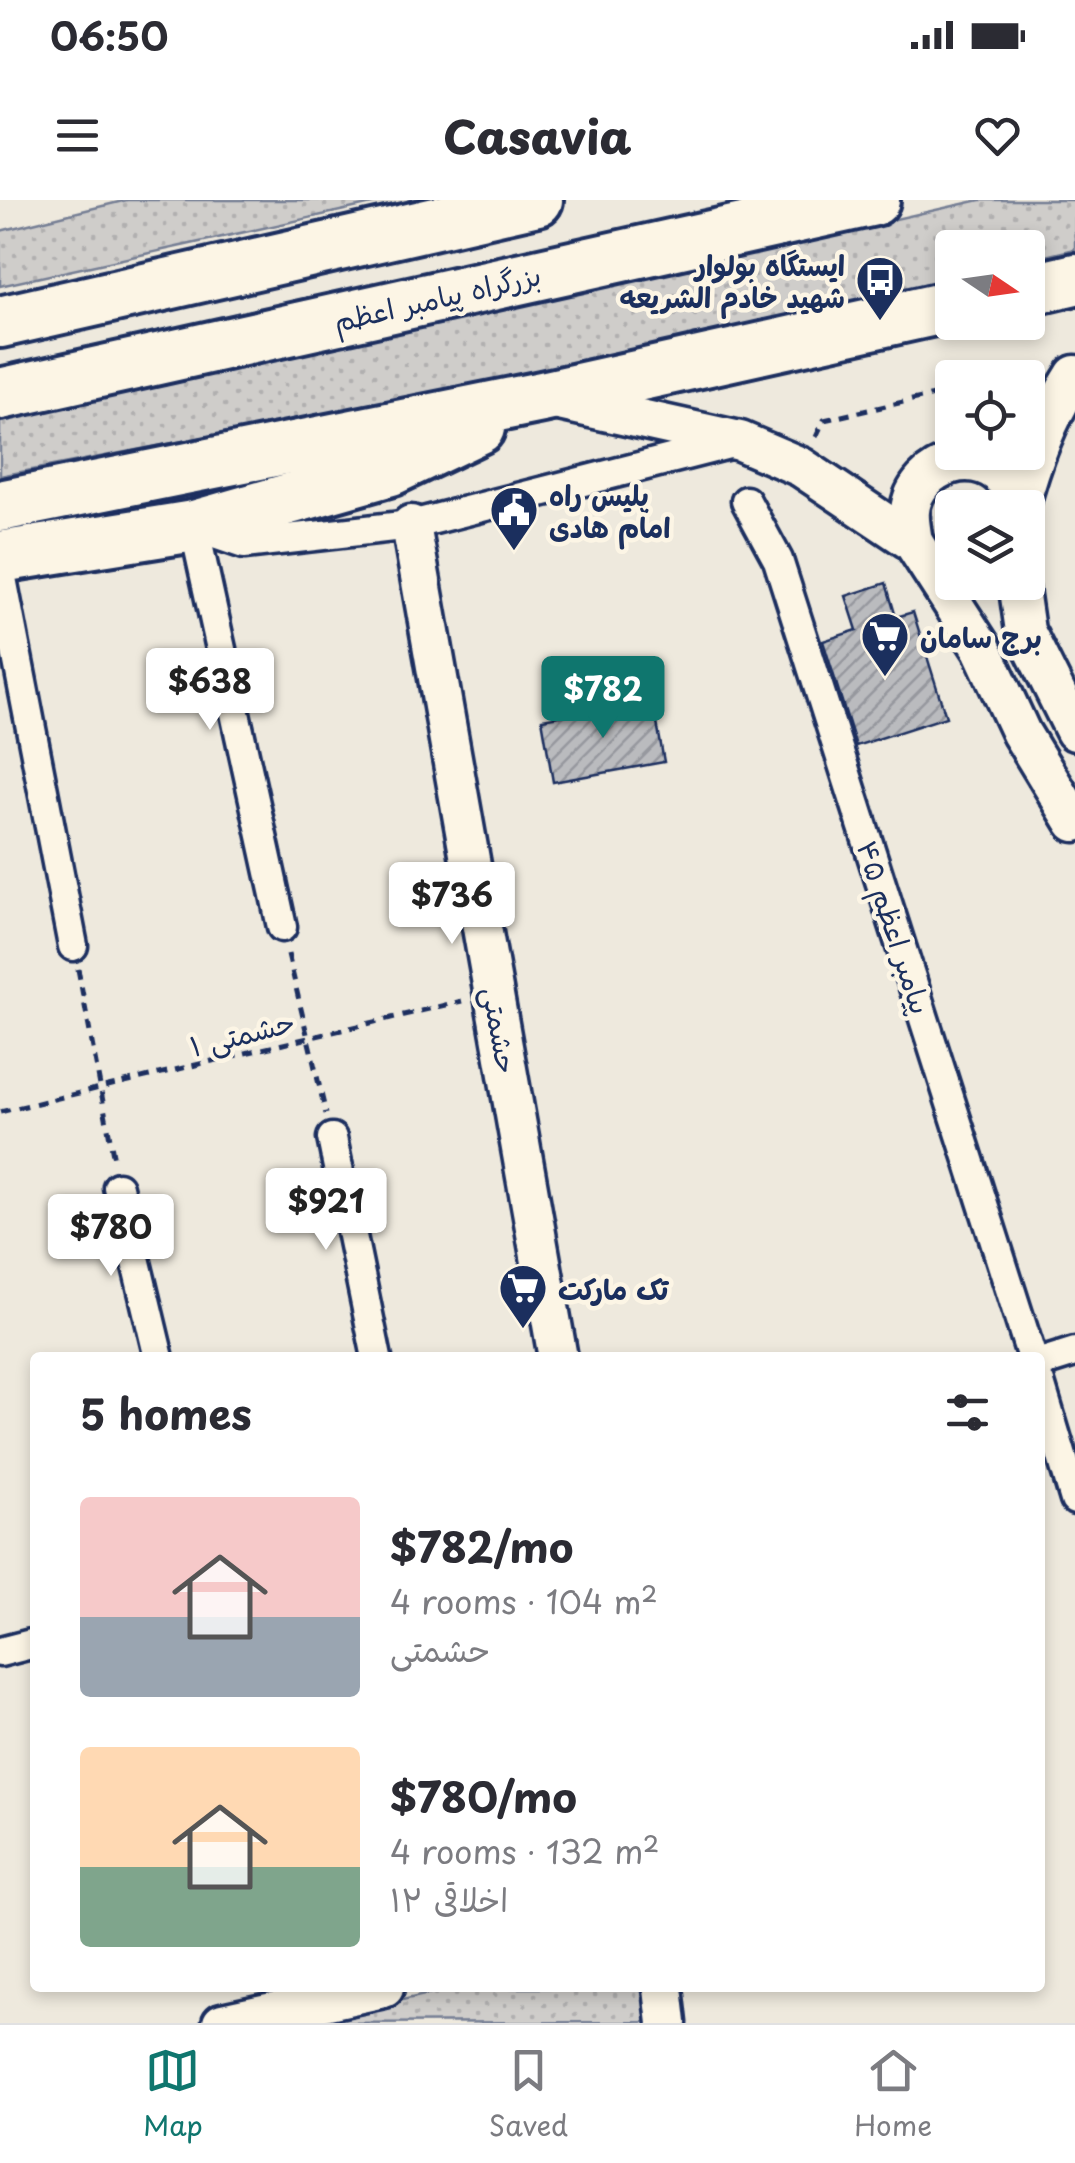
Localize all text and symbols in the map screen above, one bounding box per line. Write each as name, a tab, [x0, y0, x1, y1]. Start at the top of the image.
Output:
text: 06:50	[50, 7, 168, 64]
text: Casavia	[443, 101, 632, 169]
icon: menu	[50, 108, 105, 163]
icon: heart	[970, 108, 1025, 163]
north arrow	[935, 230, 1045, 340]
map controls	[935, 230, 1045, 600]
place label: ایستگاه بولوار شهید خادم الشریعه	[620, 243, 845, 319]
street label: بزرگراه پیامبر اعظم	[329, 252, 545, 344]
bus stop icon: ایستگاه بولوار شهید خادم الشریعه	[854, 254, 906, 322]
button: locate	[935, 360, 1045, 470]
place label: پلیس راه امام هادی	[549, 473, 671, 550]
public building icon: پلیس راه امام هادی	[488, 484, 540, 552]
button: layers	[935, 490, 1045, 600]
supermarket icon: برج سامان	[859, 610, 911, 678]
place label: برج سامان	[920, 615, 1042, 658]
pin: $638	[151, 648, 269, 733]
text: $638	[168, 656, 252, 704]
pin: $782	[544, 656, 662, 741]
text: $782	[563, 664, 643, 712]
street label: پیامبر اعظم ۴۵	[845, 835, 943, 1020]
pin: $736	[393, 862, 511, 947]
text: $736	[411, 870, 493, 918]
street label: حشمتی	[472, 983, 530, 1077]
street label: حشمتی ۱	[185, 999, 299, 1067]
pin: $921	[267, 1168, 385, 1253]
text: $921	[288, 1176, 364, 1224]
pin: $780	[52, 1194, 170, 1279]
text: $780	[70, 1202, 152, 1250]
supermarket icon: تک مارکت	[497, 1262, 549, 1330]
place label: تک مارکت	[558, 1267, 669, 1310]
text: 5 homes	[80, 1381, 252, 1444]
icon: filters	[940, 1385, 995, 1440]
text: $782/mo	[390, 1514, 573, 1577]
icon: home	[160, 1537, 280, 1657]
text: 4 rooms · 104 m²	[390, 1577, 658, 1625]
text: حشمتی	[390, 1625, 490, 1673]
text: $780/mo	[390, 1764, 577, 1827]
icon: home	[160, 1787, 280, 1907]
text: 4 rooms · 132 m²	[390, 1827, 660, 1875]
text: اخلاقی ۱۲	[390, 1875, 508, 1923]
tab: Map	[143, 2043, 203, 2146]
tab: Saved	[489, 2043, 568, 2146]
tab: Home	[854, 2043, 932, 2146]

